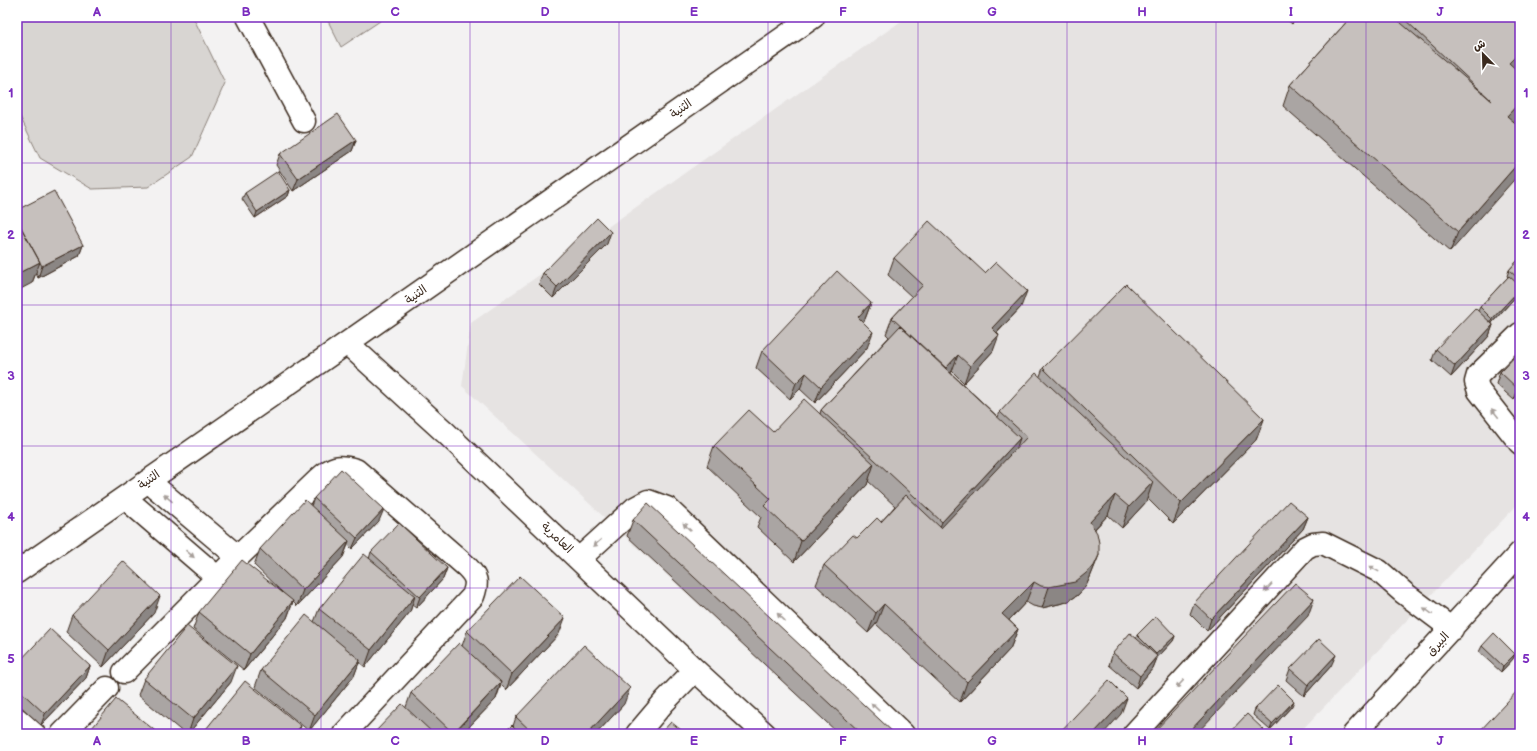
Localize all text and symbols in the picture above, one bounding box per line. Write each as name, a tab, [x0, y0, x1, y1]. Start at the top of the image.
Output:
text: A	[92, 4, 101, 20]
text: B	[241, 4, 251, 20]
text: C	[390, 4, 400, 20]
text: D	[540, 4, 550, 20]
text: E	[690, 4, 699, 20]
text: F	[839, 4, 847, 20]
text: G	[987, 4, 997, 20]
text: H	[1137, 4, 1147, 20]
text: I	[1289, 4, 1293, 20]
text: J	[1436, 4, 1444, 20]
north arrow	[1463, 34, 1503, 74]
text: ش	[1471, 37, 1487, 54]
text: 1	[8, 85, 14, 101]
text: 1	[1523, 85, 1529, 101]
street label: الثنية	[667, 96, 695, 122]
text: 2	[7, 227, 15, 243]
text: 2	[1522, 227, 1530, 243]
street label: الثنية	[402, 282, 430, 308]
text: 3	[7, 368, 15, 384]
text: 3	[1522, 368, 1530, 384]
one-way arrow	[1491, 407, 1500, 418]
street label: الثنية	[135, 467, 163, 493]
one-way arrow	[163, 494, 174, 503]
text: 4	[7, 509, 15, 525]
text: 4	[1522, 509, 1530, 525]
street label: العامرية	[538, 519, 576, 557]
one-way arrow	[682, 522, 692, 532]
one-way arrow	[592, 538, 602, 548]
one-way arrow	[185, 550, 195, 559]
one-way arrow	[1368, 565, 1379, 572]
one-way arrow	[1263, 583, 1273, 593]
one-way arrow	[1422, 607, 1433, 615]
one-way arrow	[776, 612, 786, 622]
street label: البيرق	[1423, 629, 1453, 659]
text: 5	[7, 651, 15, 667]
text: 5	[1522, 651, 1530, 667]
one-way arrow	[1176, 679, 1185, 688]
one-way arrow	[870, 702, 880, 712]
text: A	[92, 733, 101, 749]
text: B	[241, 733, 251, 749]
text: C	[390, 733, 400, 749]
text: D	[540, 733, 550, 749]
text: E	[690, 733, 699, 749]
text: F	[839, 733, 847, 749]
text: G	[987, 733, 997, 749]
text: H	[1137, 733, 1147, 749]
text: I	[1289, 733, 1293, 749]
text: J	[1436, 733, 1444, 749]

